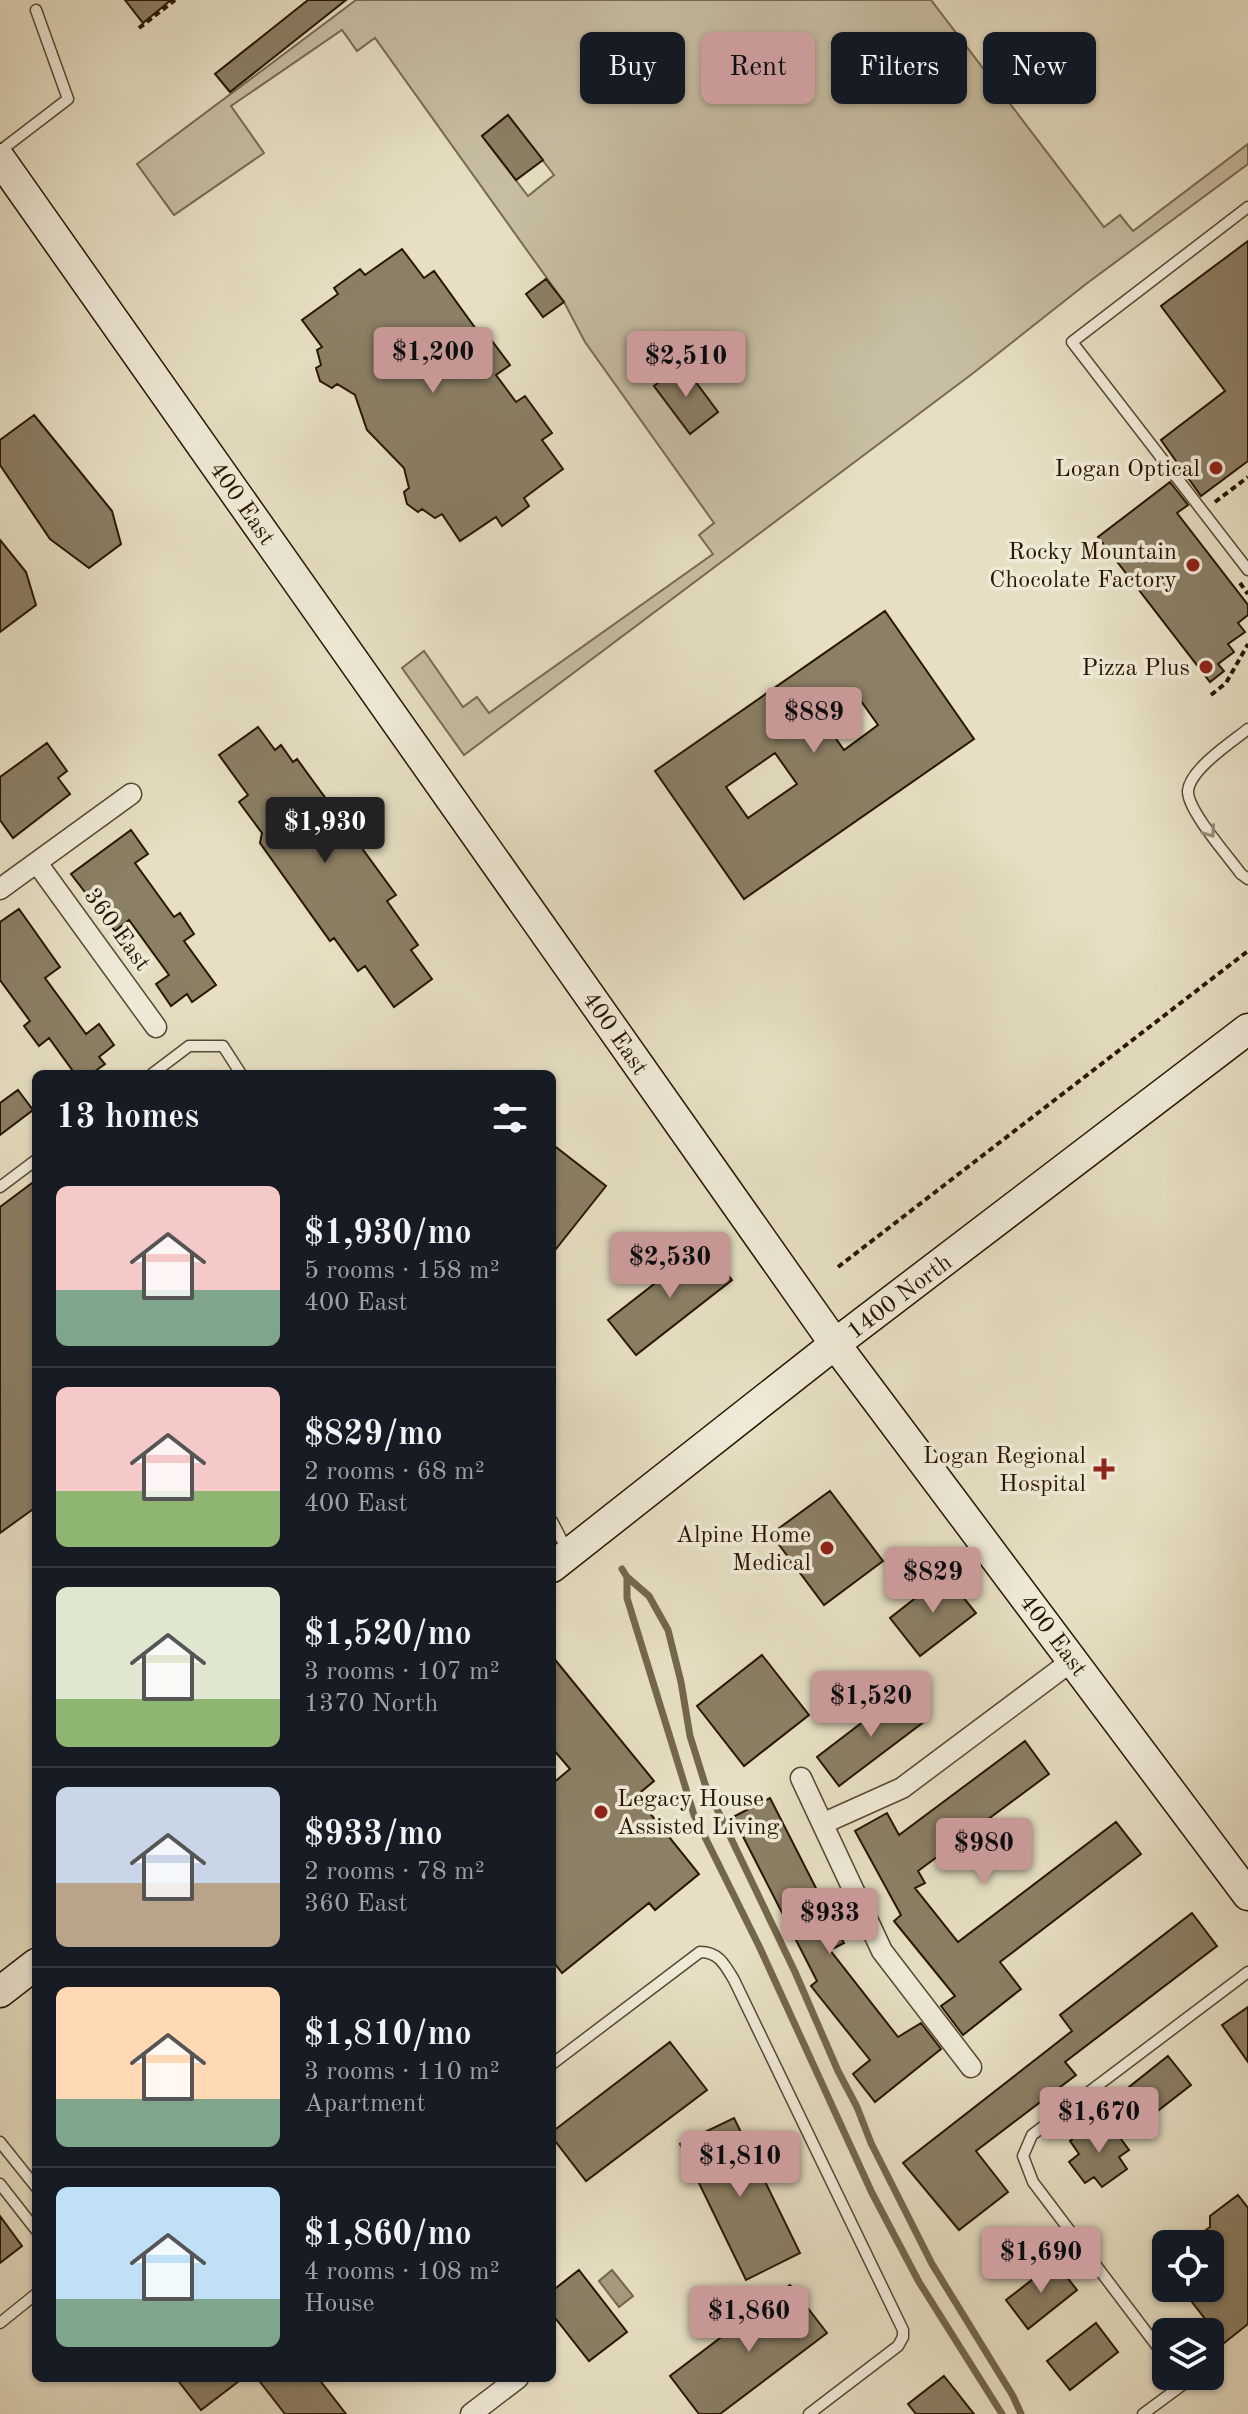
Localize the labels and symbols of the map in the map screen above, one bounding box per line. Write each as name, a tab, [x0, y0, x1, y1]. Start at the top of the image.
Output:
pin: $1,200	[368, 327, 498, 395]
pin: $2,510	[621, 331, 751, 399]
street label: 400 East	[204, 458, 279, 550]
place label: Logan Optical	[1055, 458, 1200, 482]
marker: Logan Optical	[1207, 459, 1225, 477]
place label: Rocky Mountain Chocolate Factory	[989, 541, 1177, 593]
marker: Rocky Mountain Chocolate Factory	[1184, 556, 1202, 574]
place label: Pizza Plus	[1081, 657, 1190, 681]
marker: Pizza Plus	[1197, 658, 1215, 676]
pin: $889	[767, 687, 861, 755]
pin: $1,930	[260, 797, 390, 865]
one-way arrow	[1200, 823, 1215, 837]
street label: 360 East	[79, 884, 154, 976]
street label: 400 East	[577, 988, 652, 1080]
pin: $2,530	[605, 1232, 735, 1300]
street label: 1400 North	[843, 1251, 957, 1345]
place label: Logan Regional Hospital	[923, 1445, 1086, 1497]
marker: Logan Regional Hospital	[1093, 1458, 1115, 1480]
place label: Alpine Home Medical	[676, 1524, 811, 1576]
marker: Alpine Home Medical	[818, 1539, 836, 1557]
pin: $829	[886, 1547, 980, 1615]
street label: 400 East	[1014, 1591, 1091, 1682]
pin: $1,520	[806, 1671, 936, 1739]
place label: Legacy House Assisted Living	[617, 1788, 779, 1840]
marker: Legacy House Assisted Living	[592, 1803, 610, 1821]
pin: $980	[937, 1818, 1031, 1886]
pin: $933	[783, 1888, 877, 1956]
pin: $1,670	[1034, 2087, 1164, 2155]
pin: $1,810	[675, 2131, 805, 2199]
pin: $1,690	[976, 2227, 1106, 2295]
pin: $1,860	[684, 2286, 814, 2354]

